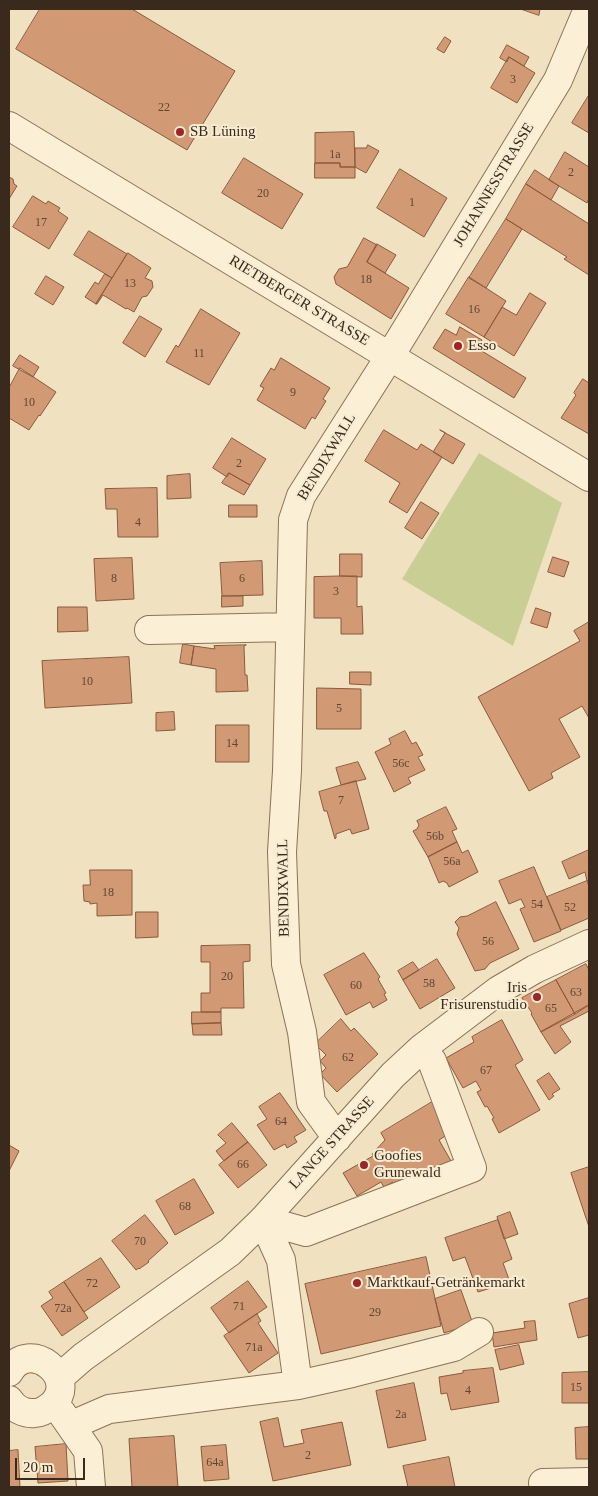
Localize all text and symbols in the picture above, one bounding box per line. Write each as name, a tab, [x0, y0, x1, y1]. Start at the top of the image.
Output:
house number: 3	[510, 73, 516, 87]
house number: 22	[158, 101, 170, 115]
street label: JOHANNESSTRASSE	[450, 120, 538, 250]
place label: SB Lüning	[190, 123, 255, 141]
marker: SB Lüning	[174, 126, 186, 138]
house number: 1a	[329, 148, 341, 162]
house number: 2	[568, 166, 574, 180]
house number: 20	[257, 187, 269, 201]
house number: 1	[409, 196, 415, 210]
house number: 17	[35, 216, 47, 230]
street label: RIETBERGER STRASSE	[226, 252, 372, 350]
house number: 18	[360, 273, 372, 287]
house number: 13	[124, 277, 136, 291]
house number: 16	[468, 303, 480, 317]
place label: Esso	[468, 337, 496, 355]
marker: Esso	[452, 340, 464, 352]
house number: 11	[193, 347, 205, 361]
house number: 9	[290, 386, 296, 400]
house number: 10	[23, 396, 35, 410]
street label: BENDIXWALL	[294, 410, 360, 504]
house number: 2	[236, 457, 242, 471]
house number: 4	[135, 516, 141, 530]
house number: 8	[111, 572, 117, 586]
house number: 6	[239, 572, 245, 586]
house number: 3	[333, 585, 339, 599]
house number: 10	[81, 675, 93, 689]
house number: 5	[336, 702, 342, 716]
house number: 14	[226, 737, 238, 751]
house number: 56c	[392, 757, 410, 771]
house number: 7	[338, 794, 344, 808]
house number: 56b	[426, 830, 444, 844]
street label: BENDIXWALL	[274, 839, 294, 937]
house number: 56a	[443, 855, 461, 869]
house number: 18	[102, 886, 114, 900]
house number: 54	[531, 898, 543, 912]
house number: 52	[564, 901, 576, 915]
house number: 56	[482, 935, 494, 949]
house number: 20	[221, 970, 233, 984]
house number: 58	[423, 977, 435, 991]
house number: 60	[350, 979, 362, 993]
place label: Iris Frisurenstudio	[440, 979, 527, 1014]
house number: 63	[570, 986, 582, 1000]
marker: Iris Frisurenstudio	[531, 991, 543, 1003]
house number: 65	[545, 1002, 557, 1016]
house number: 62	[342, 1051, 354, 1065]
house number: 67	[480, 1064, 492, 1078]
street label: LANGE STRASSE	[286, 1093, 378, 1193]
house number: 64	[275, 1115, 287, 1129]
place label: Goofies Grunewald	[374, 1147, 441, 1182]
house number: 66	[237, 1158, 249, 1172]
marker: Goofies Grunewald	[358, 1159, 370, 1171]
house number: 68	[179, 1200, 191, 1214]
house number: 70	[134, 1235, 146, 1249]
place label: Marktkauf-Getränkemarkt	[367, 1274, 525, 1292]
house number: 72	[86, 1277, 98, 1291]
marker: Marktkauf-Getränkemarkt	[351, 1277, 363, 1289]
house number: 71	[233, 1300, 245, 1314]
house number: 72a	[54, 1302, 72, 1316]
house number: 29	[369, 1306, 381, 1320]
house number: 71a	[245, 1341, 263, 1355]
house number: 15	[570, 1381, 582, 1395]
house number: 4	[465, 1384, 471, 1398]
house number: 2a	[395, 1408, 407, 1422]
scale bar	[18, 1448, 88, 1480]
house number: 2	[305, 1449, 311, 1463]
house number: 64a	[206, 1456, 224, 1470]
text: 20 m	[23, 1459, 53, 1475]

